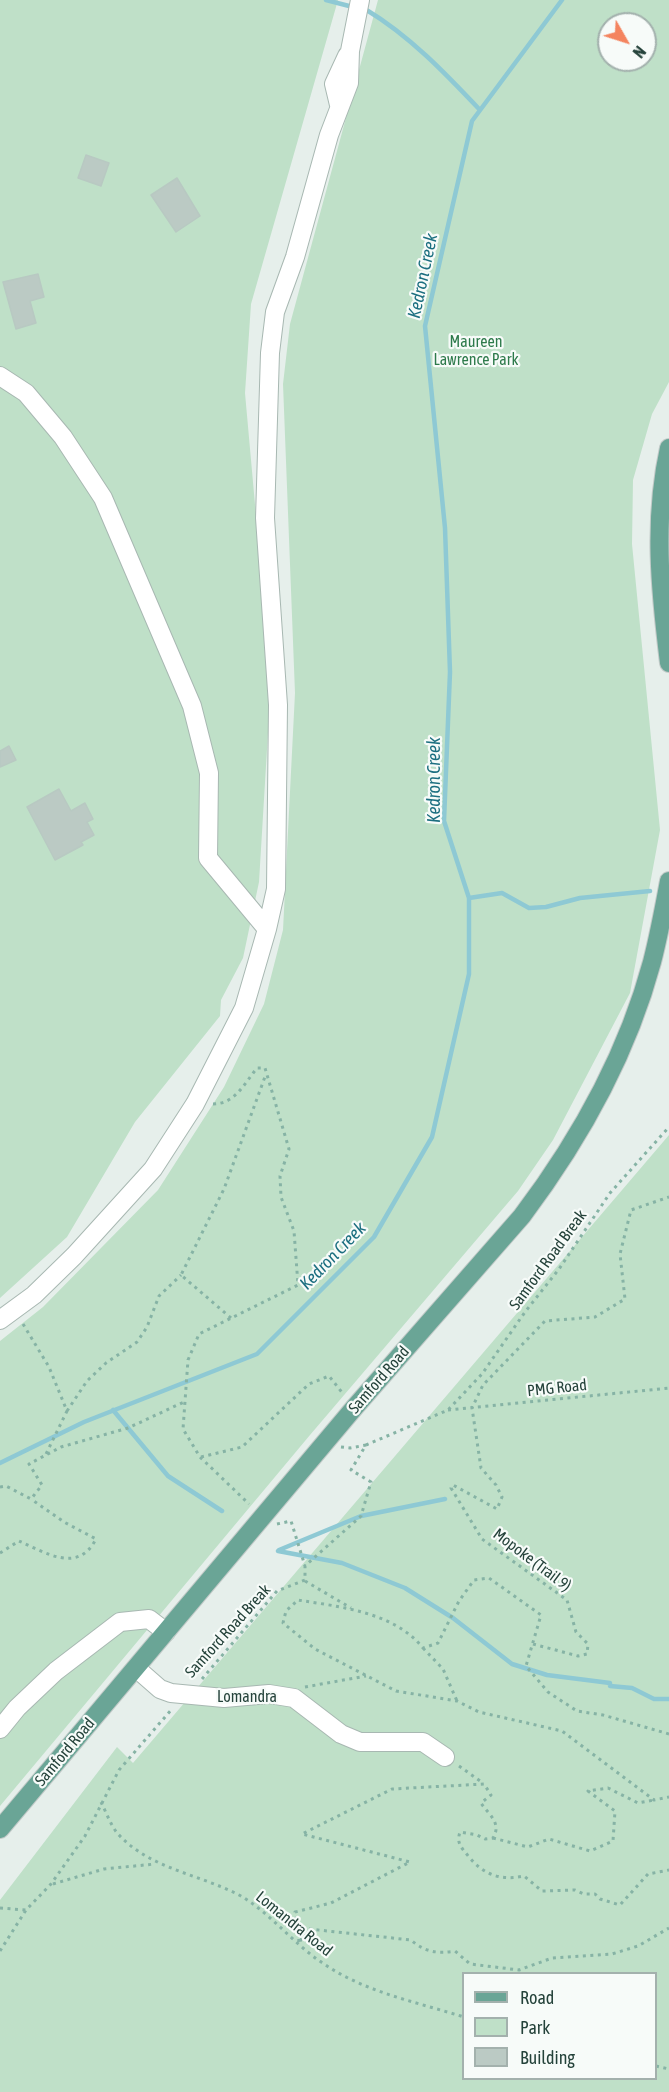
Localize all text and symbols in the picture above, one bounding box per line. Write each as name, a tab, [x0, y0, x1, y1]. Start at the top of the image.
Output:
north arrow	[597, 12, 657, 72]
text: N	[629, 43, 649, 61]
water label: Kedron Creek	[403, 232, 443, 320]
park label: Maureen Lawrence Park	[433, 332, 519, 370]
water label: Kedron Creek	[423, 737, 445, 823]
street label: Samford Road Break	[505, 1206, 591, 1314]
water label: Kedron Creek	[295, 1218, 371, 1294]
street label: Samford Road	[345, 1343, 413, 1417]
street label: PMG Road	[526, 1375, 588, 1401]
street label: Mopoke (Trail 9)	[489, 1524, 575, 1596]
street label: Samford Road Break	[181, 1580, 275, 1682]
street label: Lomandra	[217, 1687, 277, 1707]
street label: Samford Road	[31, 1714, 99, 1790]
street label: Lomandra Road	[252, 1887, 336, 1961]
legend	[462, 1972, 657, 2080]
text: Road	[520, 1987, 554, 2008]
text: Park	[520, 2017, 550, 2038]
text: Building	[520, 2047, 575, 2068]

